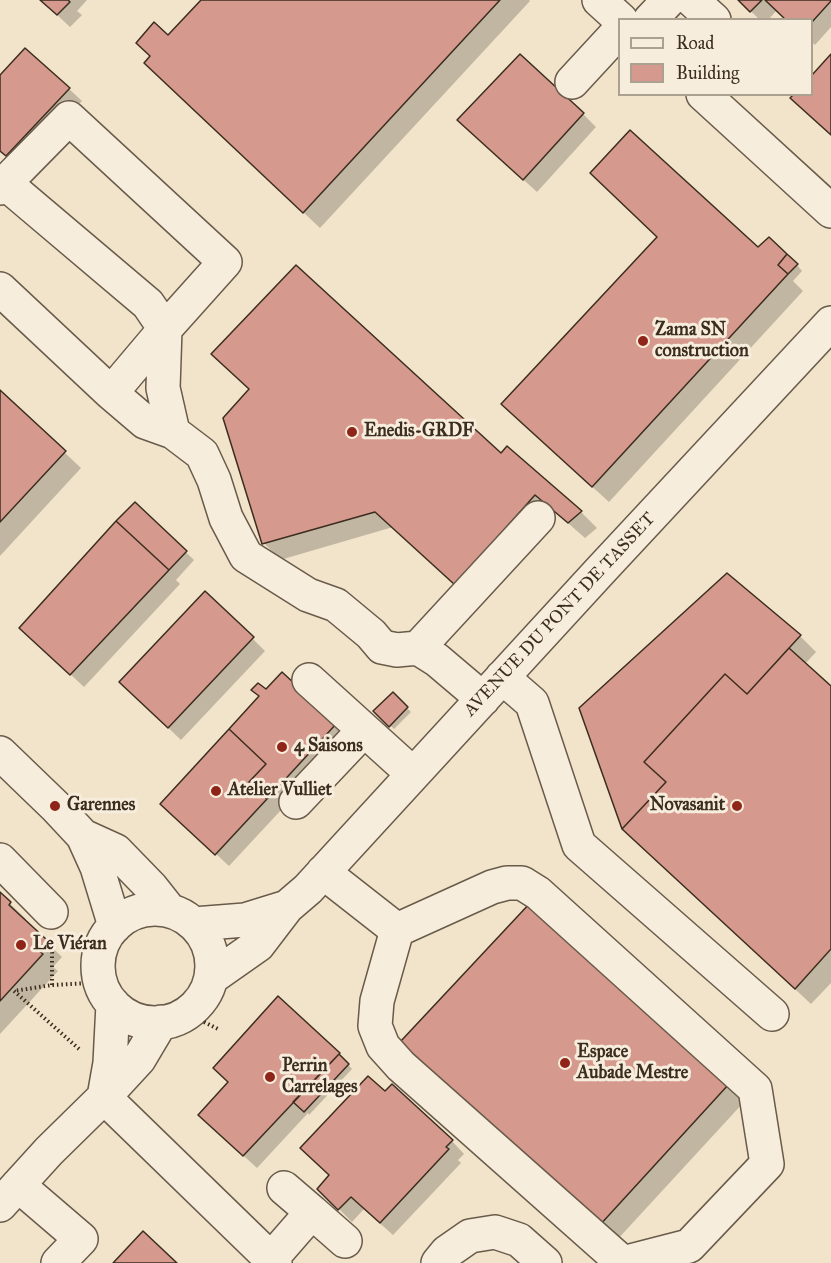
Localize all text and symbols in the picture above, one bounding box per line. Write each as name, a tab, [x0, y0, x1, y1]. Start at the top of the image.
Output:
legend	[618, 18, 813, 96]
text: Road	[676, 32, 714, 54]
text: Building	[676, 62, 739, 84]
place label: Zama SN construction	[655, 320, 749, 362]
marker: Zama SN construction	[636, 334, 650, 348]
place label: Enedis-GRDF	[364, 421, 474, 443]
marker: Enedis-GRDF	[345, 425, 359, 439]
street label: AVENUE DU PONT DE TASSET	[460, 509, 660, 721]
place label: 4 Saisons	[294, 736, 363, 758]
marker: 4 Saisons	[275, 740, 289, 754]
place label: Atelier Vulliet	[228, 780, 332, 802]
marker: Atelier Vulliet	[209, 784, 223, 798]
place label: Garennes	[67, 795, 135, 817]
place label: Novasanit	[650, 795, 725, 817]
marker: Garennes	[48, 799, 62, 813]
marker: Novasanit	[730, 799, 744, 813]
place label: Le Viéran	[33, 934, 107, 956]
marker: Le Viéran	[14, 938, 28, 952]
place label: Espace Aubade Mestre	[577, 1042, 688, 1084]
place label: Perrin Carrelages	[282, 1056, 358, 1098]
marker: Espace Aubade Mestre	[558, 1056, 572, 1070]
marker: Perrin Carrelages	[263, 1070, 277, 1084]

